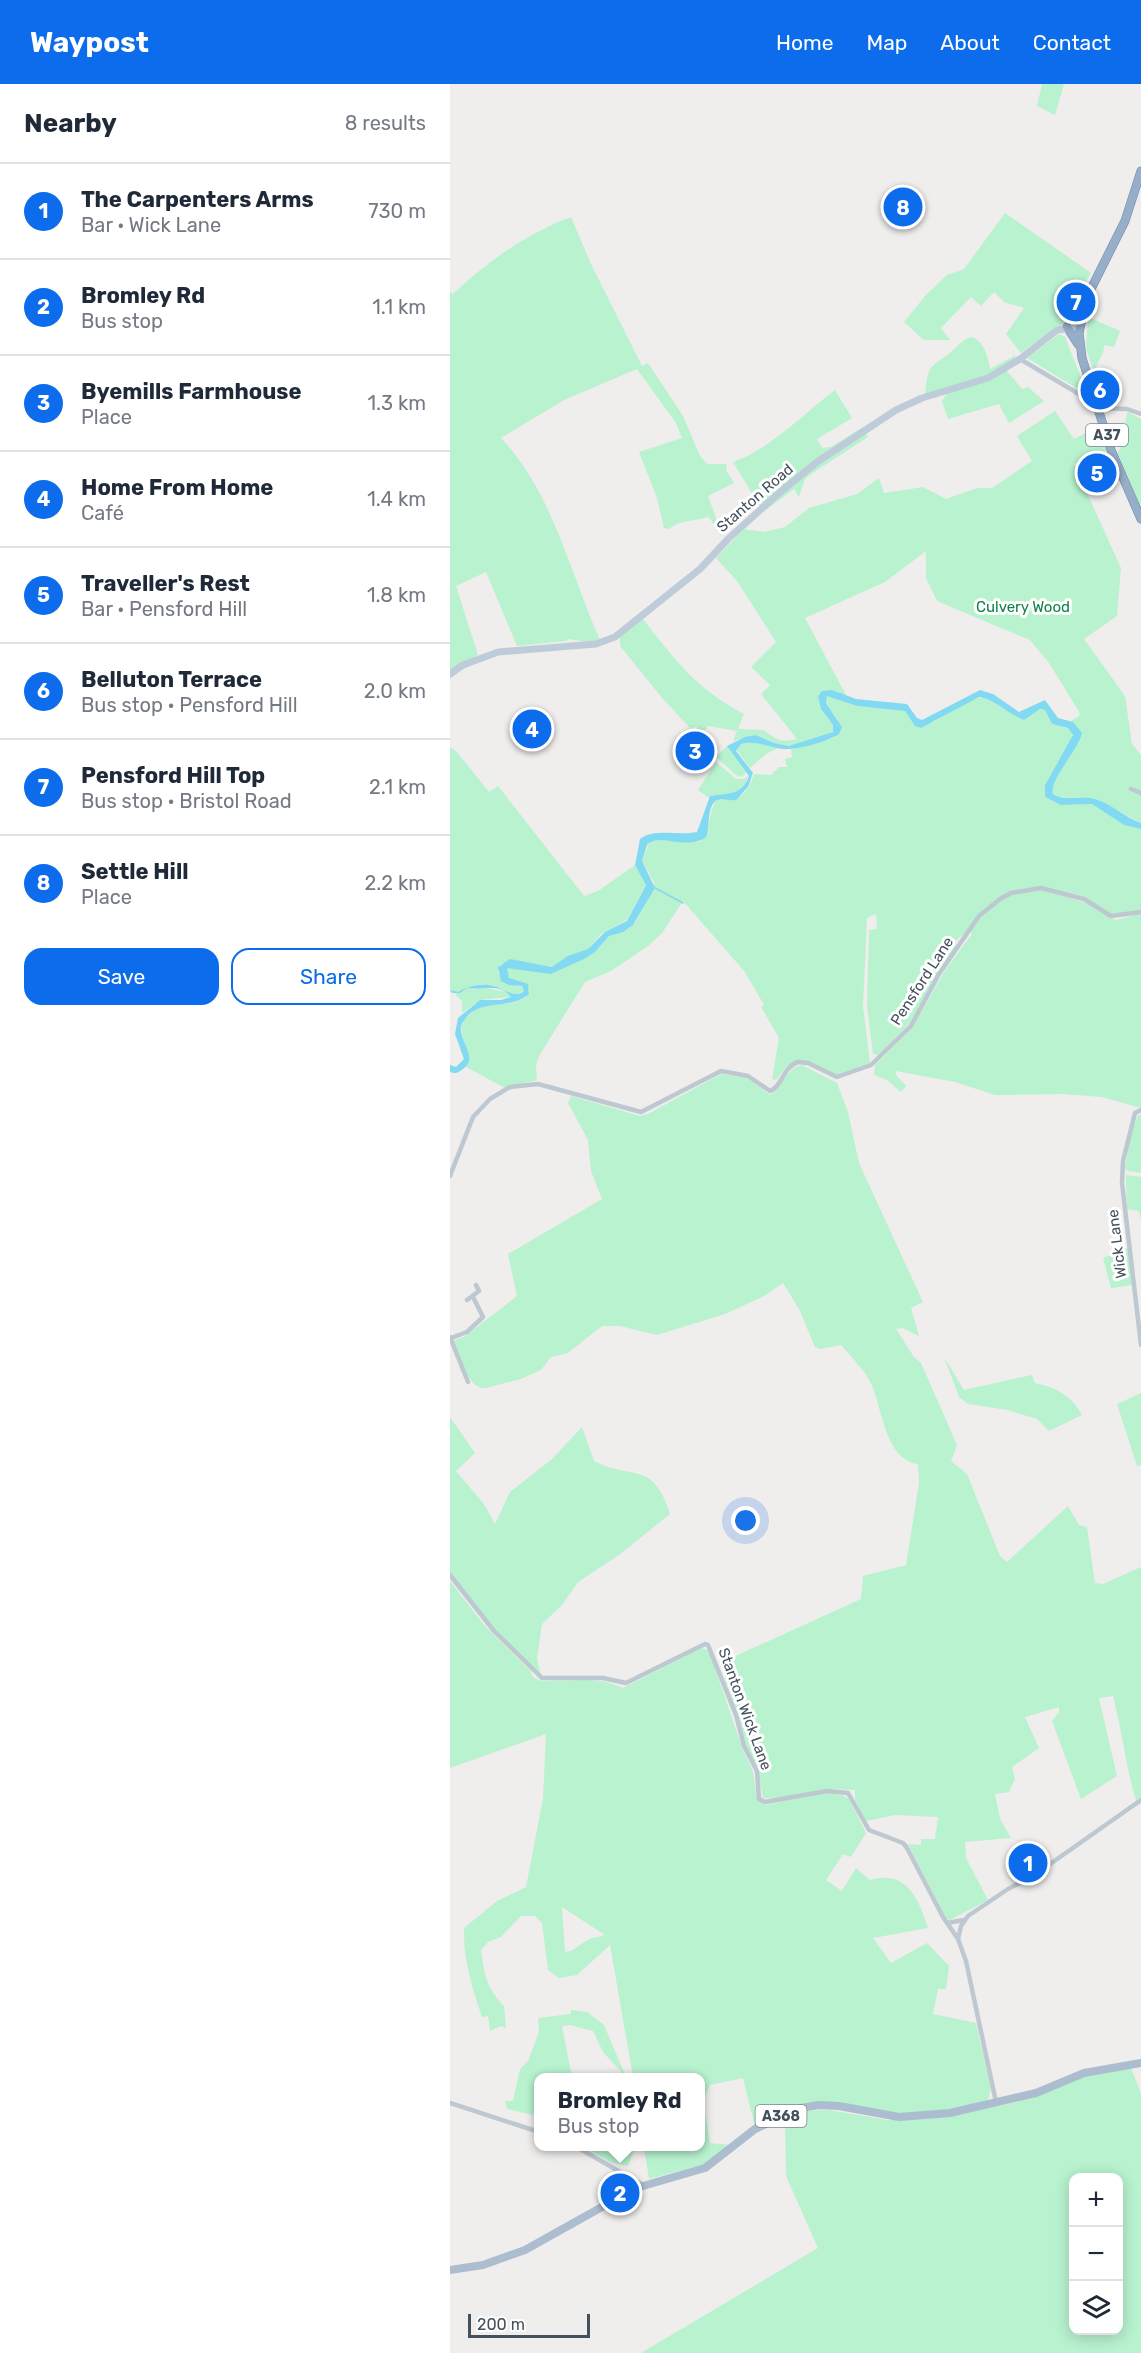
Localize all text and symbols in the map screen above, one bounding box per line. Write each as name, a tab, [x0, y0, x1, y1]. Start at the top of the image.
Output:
text: Waypost	[30, 26, 149, 59]
text: Home	[776, 30, 833, 55]
text: Map	[866, 30, 907, 55]
text: About	[940, 30, 1000, 55]
text: Contact	[1033, 30, 1111, 55]
text: Nearby	[24, 108, 117, 139]
text: 8 results	[345, 111, 426, 135]
pin: 8	[884, 184, 922, 230]
text: The Carpenters Arms	[81, 186, 314, 213]
text: 1	[39, 199, 48, 223]
text: 730 m	[368, 199, 426, 223]
text: Bar · Wick Lane	[81, 213, 221, 237]
pin: 7	[1056, 280, 1096, 324]
text: Bromley Rd	[81, 282, 205, 309]
text: 2	[37, 295, 50, 319]
text: 1.1 km	[372, 295, 426, 319]
text: Bus stop	[81, 309, 163, 333]
pin: 6	[1080, 368, 1120, 412]
text: Byemills Farmhouse	[81, 378, 301, 405]
text: 3	[37, 391, 50, 415]
text: 1.3 km	[367, 391, 426, 415]
text: Place	[81, 405, 132, 429]
road number: A37	[1086, 424, 1128, 446]
pin: 5	[1078, 450, 1116, 496]
street label: Stanton Road	[713, 460, 797, 536]
text: Home From Home	[81, 474, 273, 501]
text: 4	[37, 487, 50, 511]
text: 1.4 km	[367, 487, 426, 511]
text: Café	[81, 501, 124, 525]
text: Traveller's Rest	[81, 570, 250, 597]
text: 5	[37, 583, 50, 607]
text: 1.8 km	[367, 583, 426, 607]
text: Bar · Pensford Hill	[81, 597, 247, 621]
park label: Culvery Wood	[976, 598, 1070, 616]
text: Belluton Terrace	[81, 666, 262, 693]
text: 6	[37, 679, 50, 703]
text: 2.0 km	[364, 679, 426, 703]
text: Bus stop · Pensford Hill	[81, 693, 298, 717]
pin: 4	[512, 706, 551, 752]
pin: 3	[676, 728, 714, 774]
text: Pensford Hill Top	[81, 762, 265, 789]
text: 7	[38, 775, 49, 799]
text: 2.1 km	[369, 775, 426, 799]
text: Bus stop · Bristol Road	[81, 789, 292, 813]
text: Settle Hill	[81, 858, 188, 885]
text: 8	[37, 871, 50, 895]
text: 2.2 km	[364, 871, 426, 895]
text: Place	[81, 885, 132, 909]
street label: Pensford Lane	[887, 934, 957, 1028]
button: Save	[24, 948, 219, 1005]
button: Share	[231, 948, 426, 1005]
street label: Wick Lane	[1104, 1208, 1130, 1280]
your location	[731, 1506, 760, 1535]
street label: Stanton Wick Lane	[715, 1645, 775, 1773]
pin: 1	[1008, 1840, 1048, 1886]
popup	[534, 2073, 705, 2151]
text: Bromley Rd	[557, 2087, 682, 2114]
road number: A368	[756, 2105, 806, 2127]
text: Bus stop	[557, 2114, 639, 2138]
pin: 2	[600, 2170, 640, 2216]
map controls	[1069, 2173, 1123, 2335]
button: +	[1069, 2173, 1123, 2227]
button: −	[1069, 2227, 1123, 2281]
button: layers	[1069, 2281, 1123, 2335]
scale bar	[468, 2311, 590, 2338]
text: 200 m	[477, 2315, 525, 2334]

